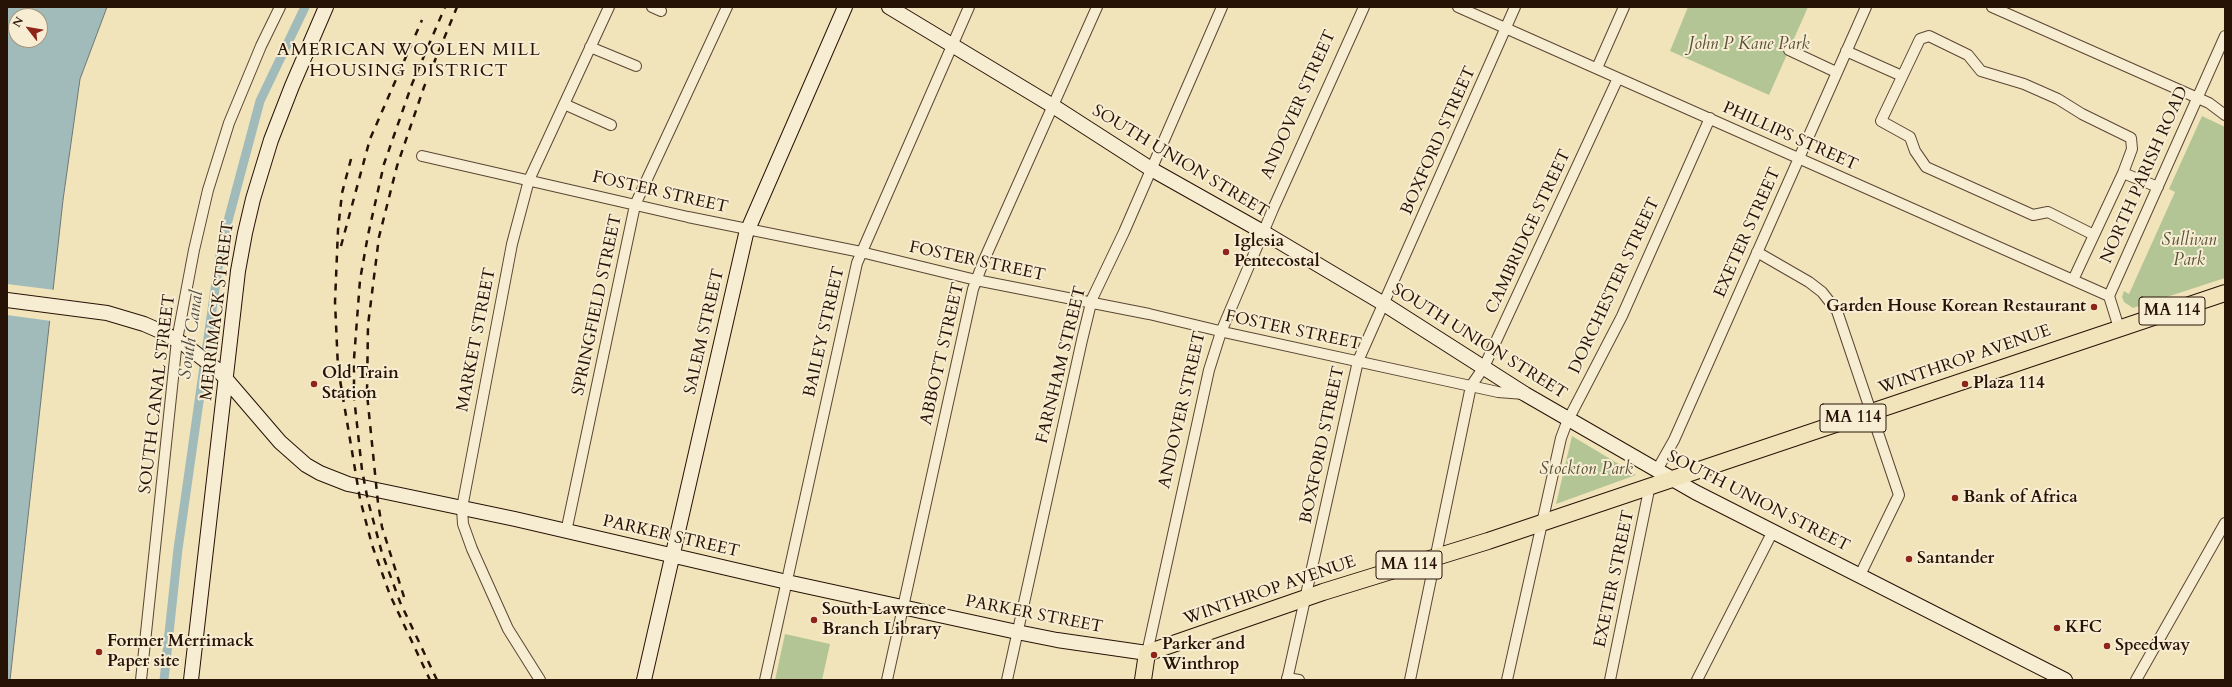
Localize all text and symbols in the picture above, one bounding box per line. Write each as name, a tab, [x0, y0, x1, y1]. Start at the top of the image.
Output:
north arrow	[8, 8, 48, 48]
text: N	[9, 14, 27, 30]
street label: ANDOVER STREET	[1257, 27, 1341, 183]
park label: John P Kane Park	[1688, 35, 1810, 55]
district label: AMERICAN WOOLEN MILL HOUSING DISTRICT	[277, 40, 541, 82]
street label: BOXFORD STREET	[1397, 64, 1481, 218]
street label: NORTH PARISH ROAD	[2097, 83, 2193, 267]
street label: PHILLIPS STREET	[1719, 98, 1861, 176]
street label: SOUTH UNION STREET	[1088, 101, 1272, 223]
street label: CAMBRIDGE STREET	[1482, 147, 1576, 317]
street label: EXETER STREET	[1710, 165, 1786, 301]
street label: FOSTER STREET	[590, 167, 730, 219]
street label: DORCHESTER STREET	[1565, 195, 1665, 377]
street label: SPRINGFIELD STREET	[569, 212, 627, 398]
street label: MERRIMACK STREET	[197, 220, 239, 402]
park label: Sullivan Park	[2162, 231, 2216, 271]
place label: Iglesia Pentecostal	[1234, 232, 1320, 272]
street label: FOSTER STREET	[907, 238, 1047, 286]
marker: Iglesia Pentecostal	[1221, 247, 1231, 257]
street label: BAILEY STREET	[800, 265, 850, 399]
street label: MARKET STREET	[453, 266, 501, 414]
street label: SALEM STREET	[681, 267, 729, 397]
street label: SOUTH UNION STREET	[1388, 280, 1570, 404]
street label: ABBOTT STREET	[917, 281, 969, 427]
street label: FARNHAM STREET	[1033, 284, 1091, 446]
water label: South Canal	[175, 289, 209, 381]
street label: SOUTH CANAL STREET	[136, 293, 180, 495]
place label: Garden House Korean Restaurant	[1826, 297, 2086, 317]
road number: MA 114	[2139, 297, 2205, 325]
marker: Garden House Korean Restaurant	[2089, 302, 2099, 312]
street label: FOSTER STREET	[1223, 307, 1363, 355]
street label: WINTHROP AVENUE	[1876, 321, 2054, 399]
street label: ANDOVER STREET	[1155, 329, 1211, 491]
place label: Old Train Station	[322, 364, 399, 404]
street label: BOXFORD STREET	[1296, 364, 1350, 526]
place label: Plaza 114	[1973, 374, 2045, 394]
marker: Old Train Station	[309, 379, 319, 389]
marker: Plaza 114	[1960, 379, 1970, 389]
road number: MA 114	[1820, 404, 1886, 432]
street label: SOUTH UNION STREET	[1663, 447, 1853, 557]
park label: Stockton Park	[1539, 460, 1633, 480]
place label: Bank of Africa	[1963, 488, 2078, 508]
marker: Bank of Africa	[1950, 493, 1960, 503]
street label: EXETER STREET	[1590, 508, 1640, 650]
street label: PARKER STREET	[601, 511, 741, 563]
place label: Santander	[1917, 549, 1994, 569]
road number: MA 114	[1376, 551, 1442, 579]
street label: WINTHROP AVENUE	[1181, 552, 1359, 630]
marker: Santander	[1904, 554, 1914, 564]
street label: PARKER STREET	[964, 592, 1104, 638]
place label: South Lawrence Branch Library	[822, 600, 946, 640]
marker: South Lawrence Branch Library	[809, 615, 819, 625]
place label: KFC	[2065, 618, 2102, 638]
marker: KFC	[2052, 623, 2062, 633]
place label: Former Merrimack Paper site	[107, 632, 254, 672]
place label: Parker and Winthrop	[1162, 635, 1245, 675]
place label: Speedway	[2115, 636, 2190, 656]
marker: Speedway	[2102, 641, 2112, 651]
marker: Former Merrimack Paper site	[94, 647, 104, 657]
marker: Parker and Winthrop	[1149, 650, 1159, 660]

